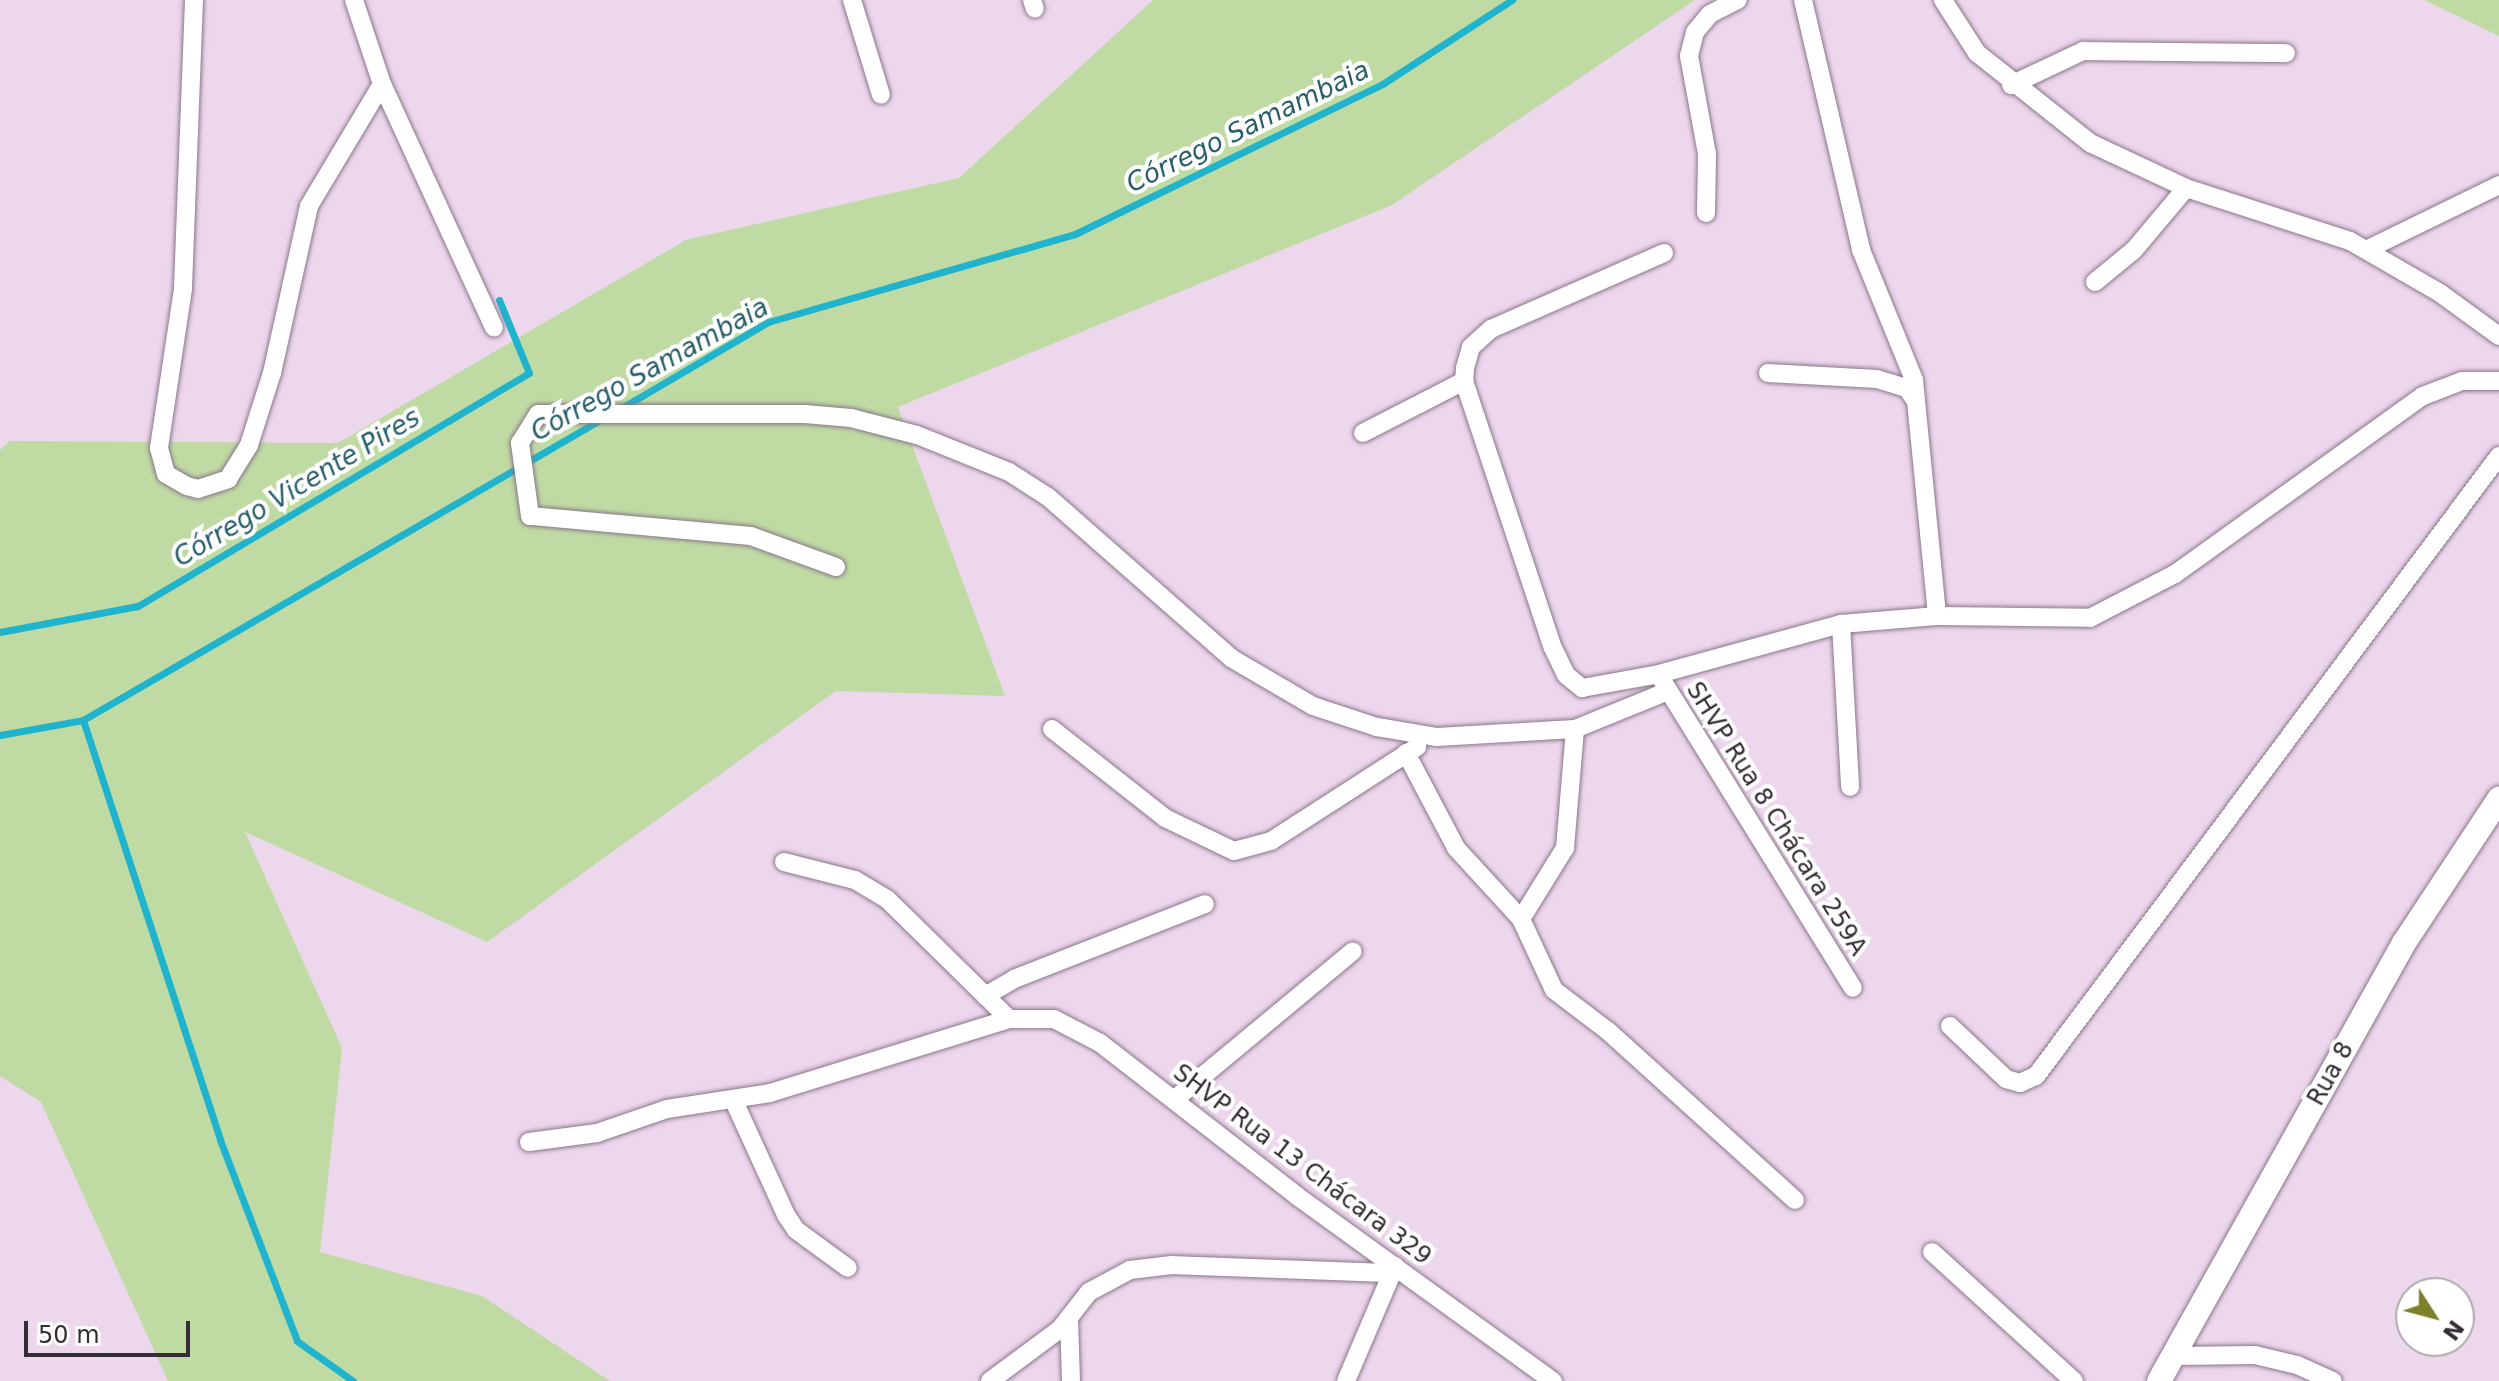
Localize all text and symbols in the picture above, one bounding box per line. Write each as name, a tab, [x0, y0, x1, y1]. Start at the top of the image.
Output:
water label: Córrego Samambaia	[1121, 55, 1375, 199]
water label: Córrego Samambaia	[526, 292, 774, 448]
water label: Córrego Vicente Pires	[168, 402, 426, 574]
street label: SHVP Rua 8 Chácara 259A	[1680, 677, 1872, 961]
street label: Rua 8	[2302, 1037, 2360, 1111]
street label: SHVP Rua 13 Chácara 329	[1167, 1059, 1437, 1271]
north arrow	[2395, 1277, 2475, 1357]
scale bar	[28, 1305, 194, 1355]
text: N	[2438, 1315, 2469, 1345]
text: 50 m	[38, 1321, 100, 1349]

